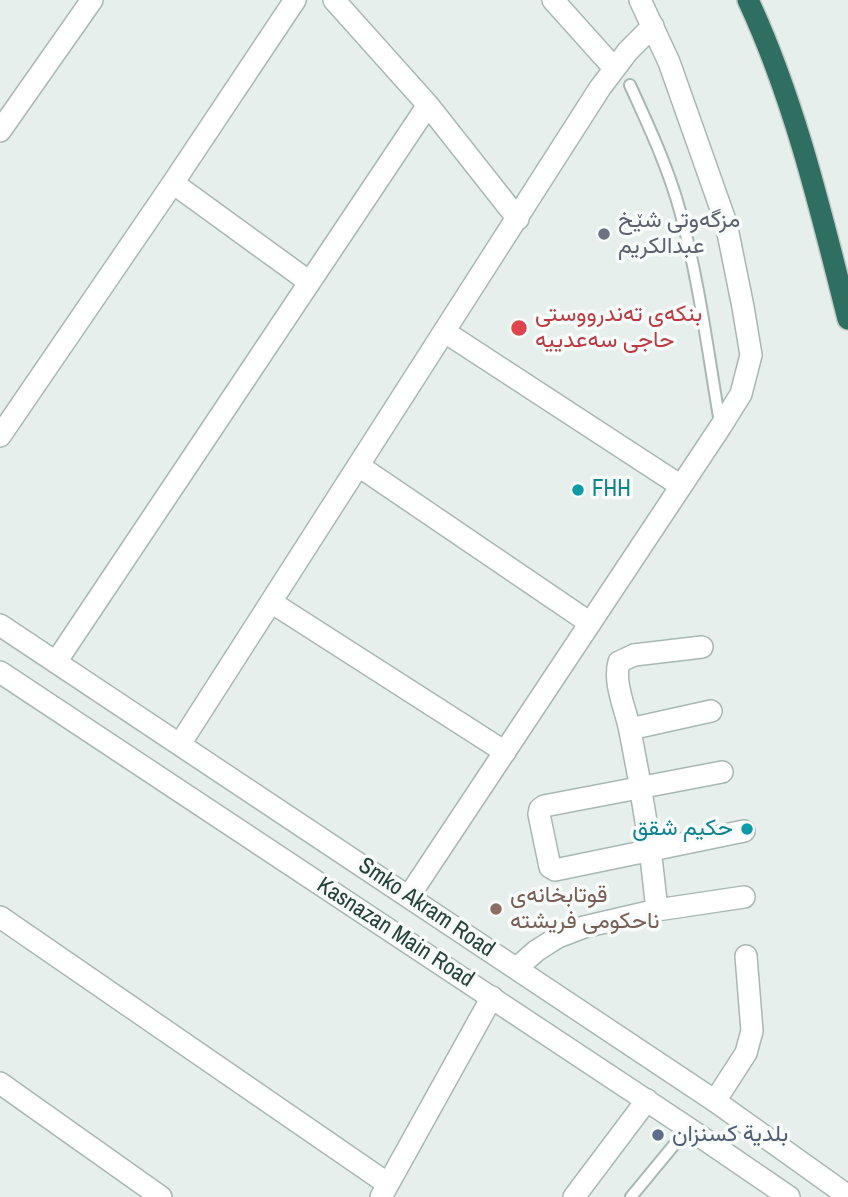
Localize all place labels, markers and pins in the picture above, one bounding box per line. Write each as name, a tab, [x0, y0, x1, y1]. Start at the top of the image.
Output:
place label: مزگەوتى شێخ عبدالکریم	[618, 207, 740, 261]
marker: مزگەوتى شێخ عبدالکریم	[596, 226, 612, 242]
place label: بنکەی تەندرووستی حاجی سەعدییە	[535, 301, 702, 355]
marker: بنکەی تەندرووستی حاجی سەعدییە	[509, 318, 529, 338]
place label: FHH	[592, 476, 631, 504]
marker: FHH	[570, 482, 586, 498]
place label: حكيم شقق	[632, 815, 733, 843]
marker: حكيم شقق	[739, 821, 755, 837]
place label: قوتابخانەی ناحکومی فریشتە	[510, 882, 660, 936]
marker: قوتابخانەی ناحکومی فریشتە	[488, 901, 504, 917]
place label: بلدية كسنزان	[672, 1121, 788, 1149]
marker: بلدية كسنزان	[650, 1127, 666, 1143]

